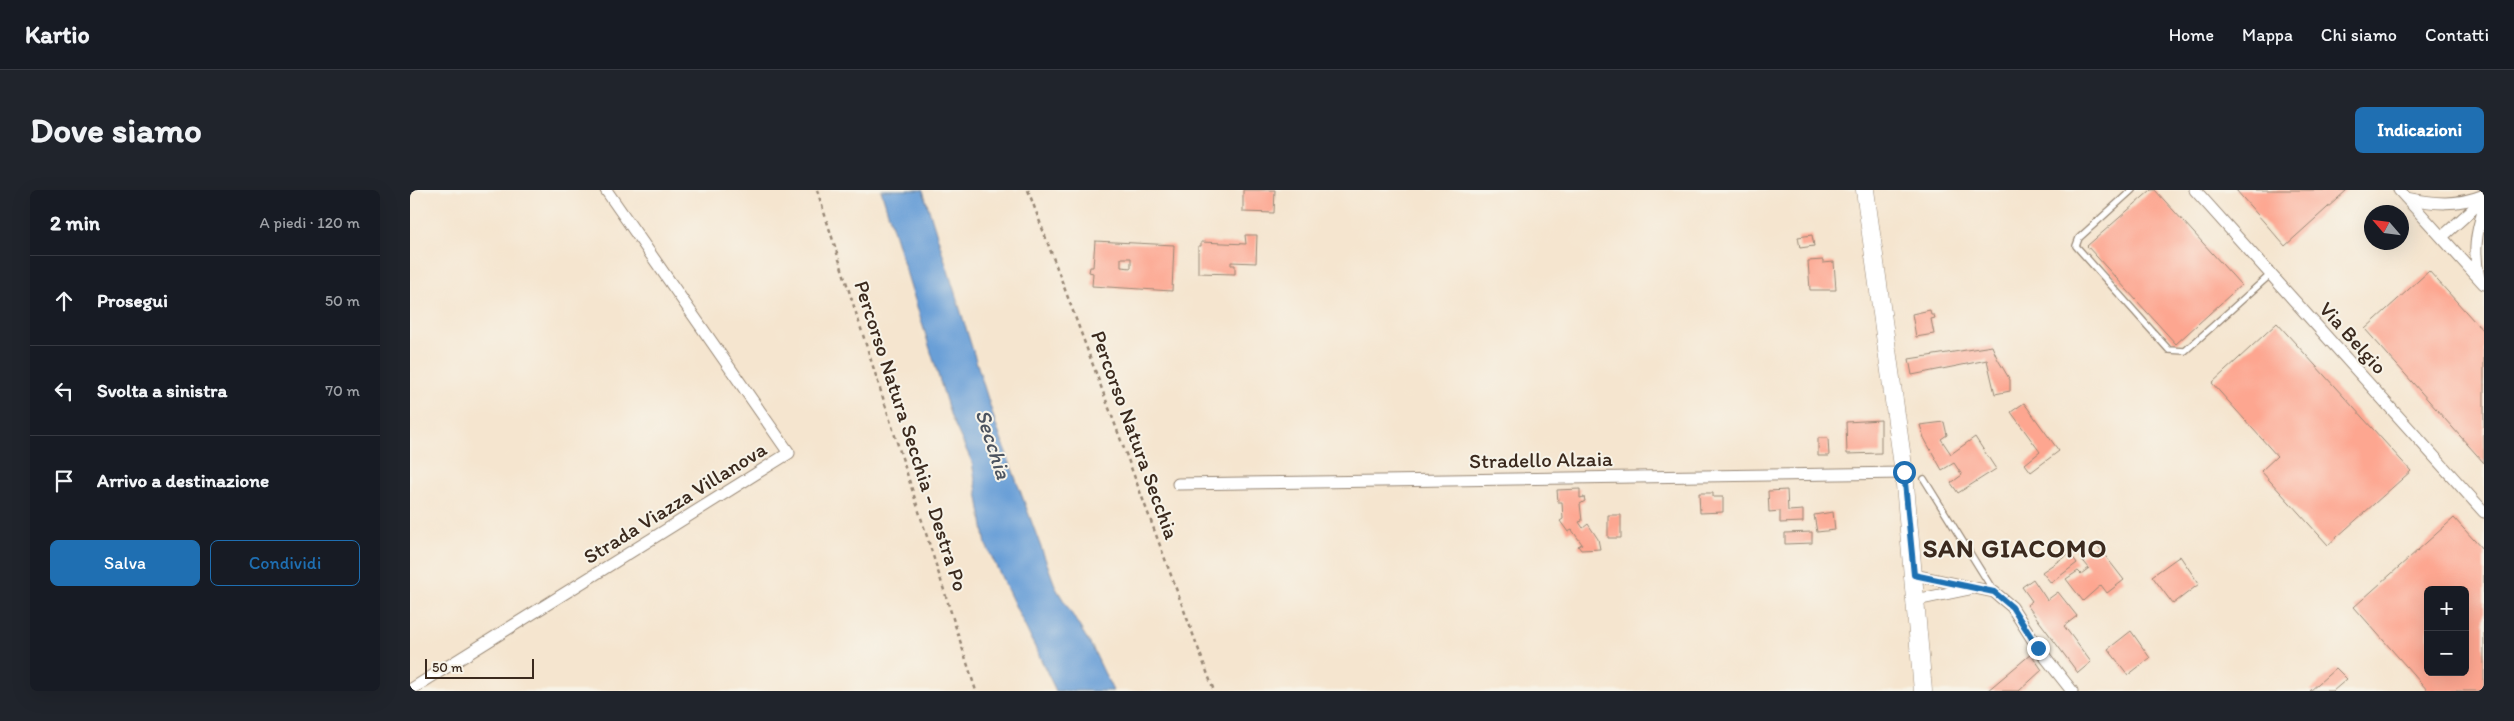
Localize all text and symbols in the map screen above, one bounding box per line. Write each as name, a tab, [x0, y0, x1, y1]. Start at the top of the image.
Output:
text: Kartio	[25, 20, 90, 49]
text: Home	[2169, 24, 2214, 46]
text: Mappa	[2242, 24, 2293, 46]
text: Chi siamo	[2321, 24, 2397, 46]
text: Contatti	[2425, 24, 2489, 46]
button: Indicazioni	[2355, 107, 2484, 153]
text: Dove siamo	[30, 109, 202, 151]
north arrow	[2364, 205, 2409, 250]
text: 2 min	[50, 210, 100, 235]
text: A piedi · 120 m	[260, 213, 360, 232]
street label: Percorso Natura Secchia - Destra Po	[849, 277, 974, 594]
icon: ahead	[50, 287, 78, 315]
text: Prosegui	[97, 289, 168, 312]
text: 50 m	[325, 291, 360, 310]
street label: Via Belgio	[2314, 296, 2392, 379]
street label: Percorso Natura Secchia	[1086, 327, 1185, 543]
icon: left	[50, 377, 78, 405]
text: Svolta a sinistra	[97, 379, 227, 402]
text: 70 m	[325, 381, 360, 400]
water label: Secchia	[970, 406, 1018, 483]
street label: Strada Viazza Villanova	[579, 436, 771, 569]
street label: Stradello Alzaia	[1469, 446, 1613, 473]
route start	[1893, 461, 1916, 484]
icon: arrive	[50, 467, 78, 495]
text: Arrivo a destinazione	[97, 469, 269, 492]
district label: SAN GIACOMO	[1923, 532, 2107, 564]
button: Salva	[50, 540, 200, 586]
button: Condividi	[210, 540, 360, 586]
map controls	[2424, 586, 2469, 676]
button: +	[2424, 586, 2469, 631]
button: −	[2424, 631, 2469, 676]
route end	[2027, 637, 2050, 660]
scale bar	[425, 656, 534, 679]
text: 50 m	[432, 659, 463, 676]

